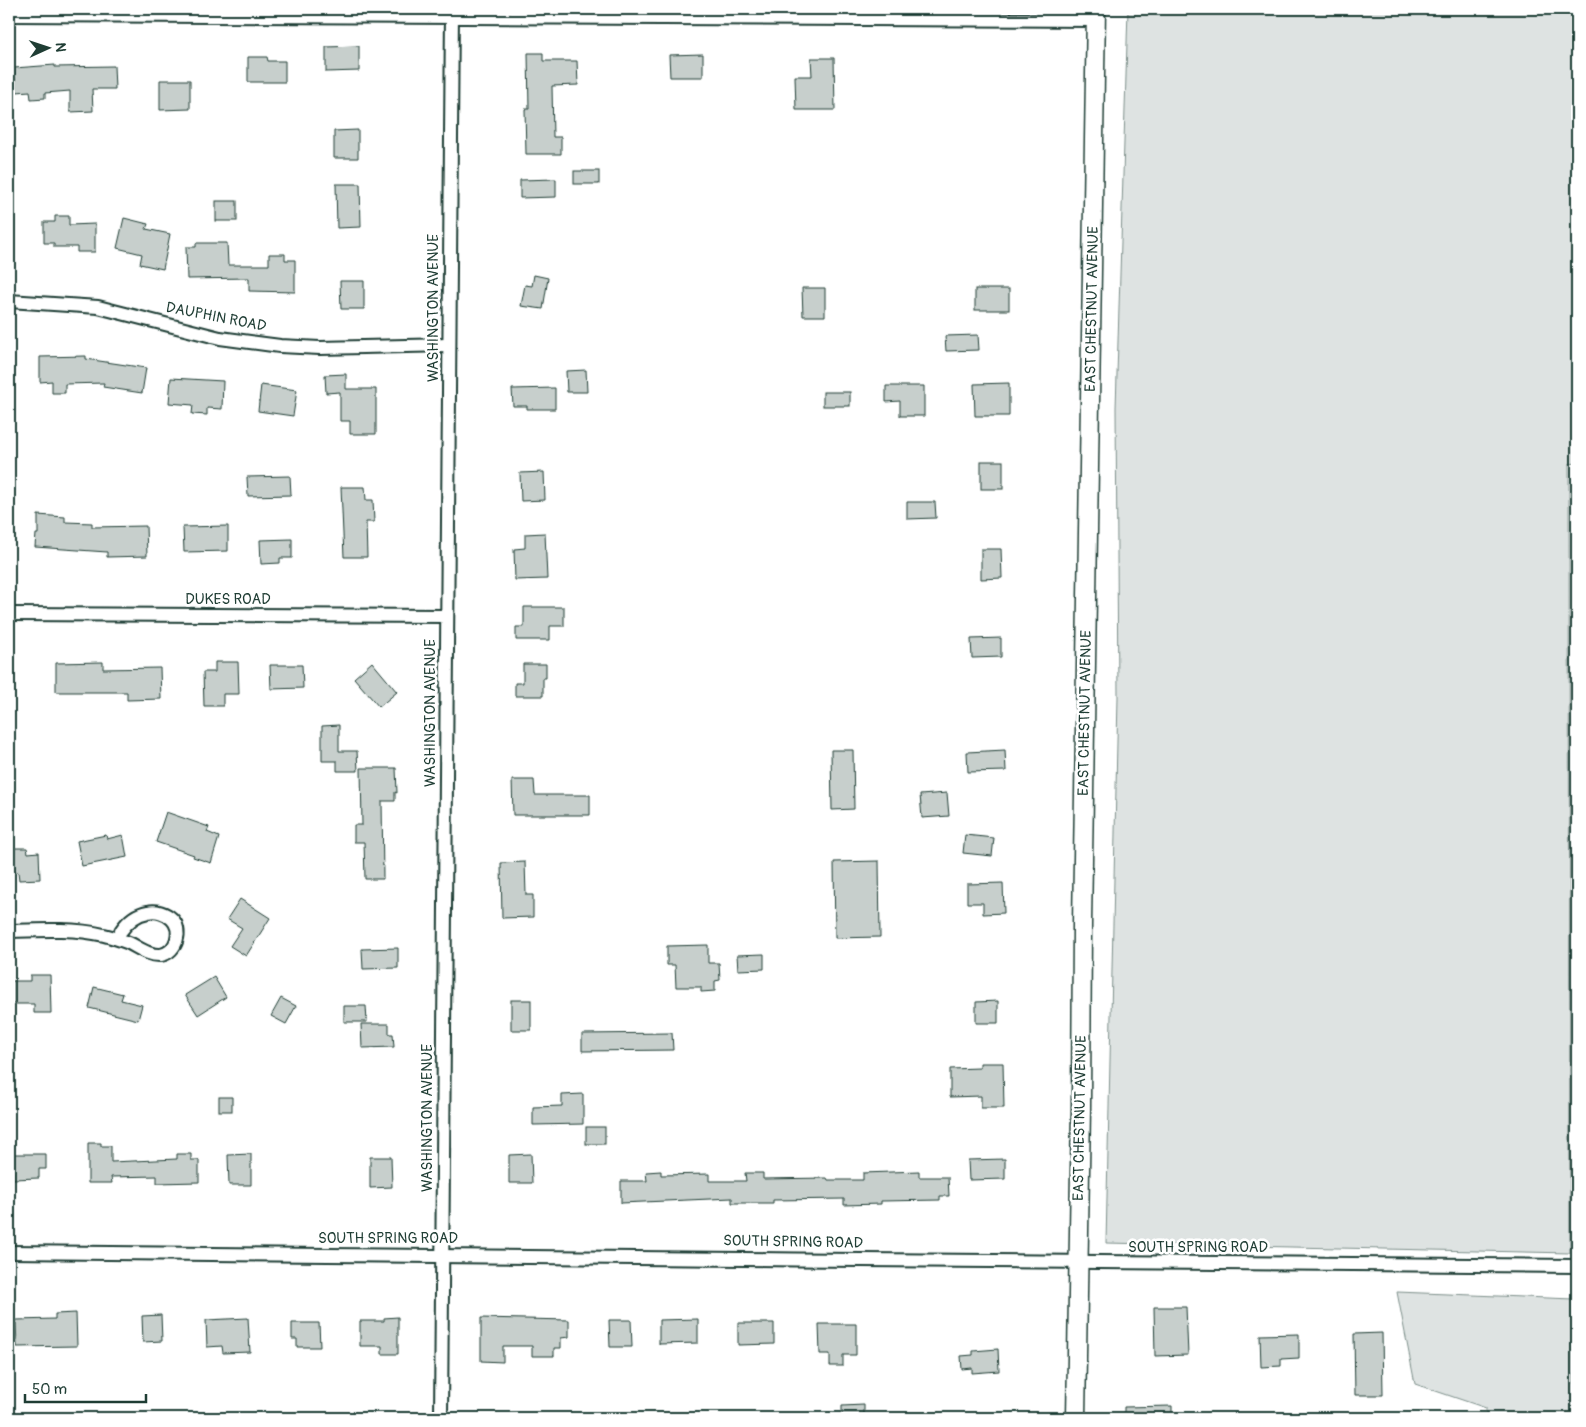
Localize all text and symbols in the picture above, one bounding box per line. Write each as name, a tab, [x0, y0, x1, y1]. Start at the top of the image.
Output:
north arrow	[22, 22, 72, 72]
text: N	[52, 42, 69, 53]
street label: EAST CHESTNUT AVENUE	[1081, 226, 1103, 392]
street label: WASHINGTON AVENUE	[424, 234, 443, 382]
street label: DAUPHIN ROAD	[164, 298, 268, 336]
street label: DUKES ROAD	[185, 590, 271, 609]
street label: EAST CHESTNUT AVENUE	[1074, 630, 1096, 796]
street label: WASHINGTON AVENUE	[421, 639, 440, 787]
street label: EAST CHESTNUT AVENUE	[1069, 1035, 1091, 1201]
street label: WASHINGTON AVENUE	[418, 1044, 437, 1192]
street label: SOUTH SPRING ROAD	[318, 1229, 458, 1248]
street label: SOUTH SPRING ROAD	[723, 1231, 863, 1253]
street label: SOUTH SPRING ROAD	[1128, 1238, 1268, 1257]
scale bar	[25, 1372, 146, 1404]
text: 50 m	[32, 1380, 67, 1399]

